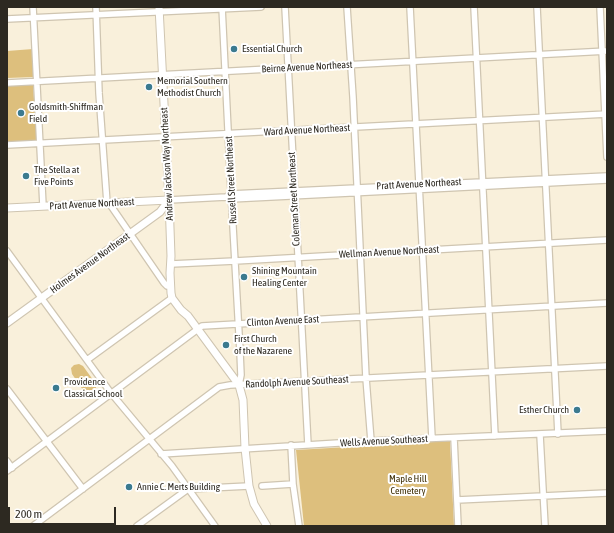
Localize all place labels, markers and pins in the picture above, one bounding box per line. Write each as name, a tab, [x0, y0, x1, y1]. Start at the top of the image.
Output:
place label: Essential Church	[242, 43, 302, 55]
marker: Essential Church	[229, 44, 239, 54]
place label: Memorial Southern Methodist Church	[157, 75, 228, 98]
marker: Memorial Southern Methodist Church	[144, 82, 154, 92]
place label: Goldsmith-Shiffman Field	[29, 101, 103, 124]
marker: Goldsmith-Shiffman Field	[16, 108, 26, 118]
place label: The Stella at Five Points	[34, 164, 79, 188]
marker: The Stella at Five Points	[21, 171, 31, 181]
place label: Shining Mountain Healing Center	[252, 265, 317, 288]
marker: Shining Mountain Healing Center	[239, 272, 249, 282]
place label: First Church of the Nazarene	[234, 333, 292, 356]
marker: First Church of the Nazarene	[221, 340, 231, 350]
place label: Providence Classical School	[64, 376, 122, 400]
marker: Providence Classical School	[51, 383, 61, 393]
place label: Esther Church	[519, 404, 569, 416]
marker: Esther Church	[572, 405, 582, 415]
place label: Annie C. Merts Building	[137, 481, 220, 493]
marker: Annie C. Merts Building	[124, 482, 134, 492]

